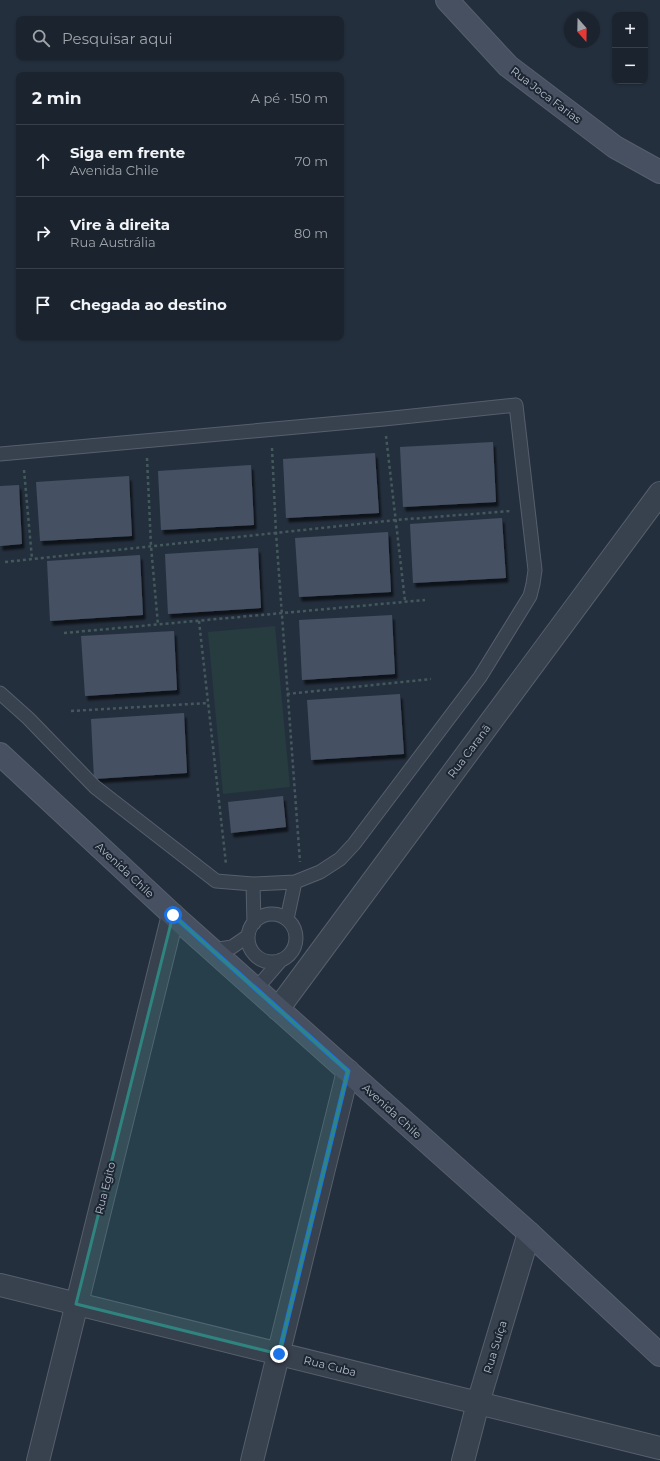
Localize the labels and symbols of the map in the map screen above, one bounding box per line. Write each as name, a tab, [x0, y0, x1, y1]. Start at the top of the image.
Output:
north arrow	[564, 12, 600, 48]
street label: Rua Joca Farias	[508, 64, 585, 127]
street label: Rua Caranã	[444, 722, 494, 780]
street label: Avenida Chile	[93, 839, 157, 901]
route start	[164, 906, 182, 924]
street label: Avenida Chile	[359, 1081, 425, 1142]
street label: Rua Egito	[92, 1160, 118, 1216]
street label: Rua Suíça	[480, 1319, 510, 1375]
route end	[270, 1345, 288, 1363]
street label: Rua Cuba	[302, 1353, 358, 1379]

